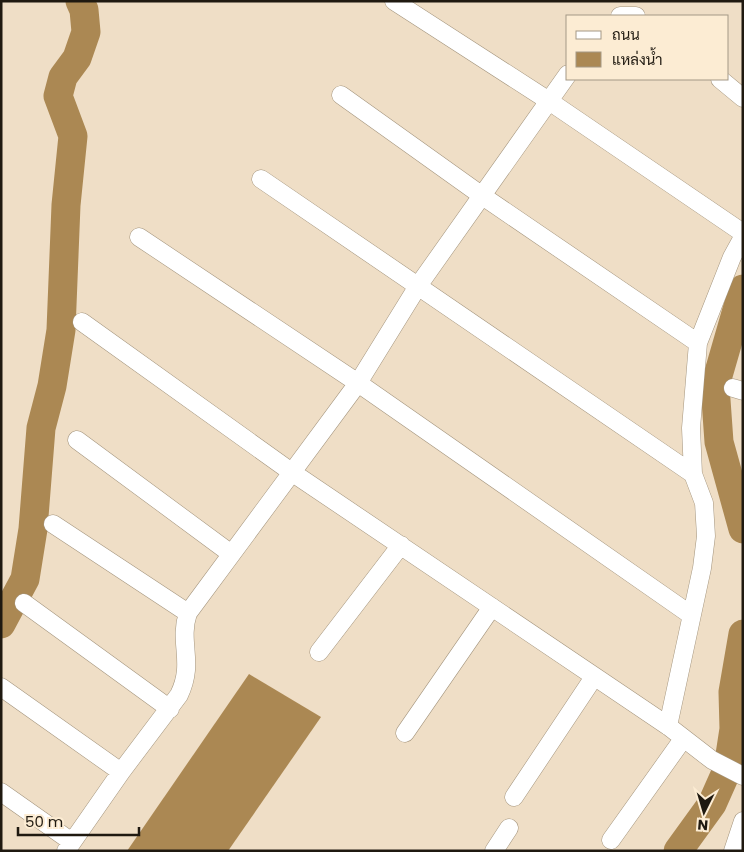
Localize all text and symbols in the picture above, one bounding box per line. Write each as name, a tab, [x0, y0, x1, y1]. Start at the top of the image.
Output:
legend	[566, 15, 729, 80]
text: ถนน	[612, 24, 640, 45]
text: แหล่งน้ำ	[612, 47, 663, 70]
north arrow	[679, 787, 729, 837]
scale bar	[18, 804, 139, 836]
text: 50 m	[25, 811, 63, 832]
text: N	[697, 815, 709, 835]

